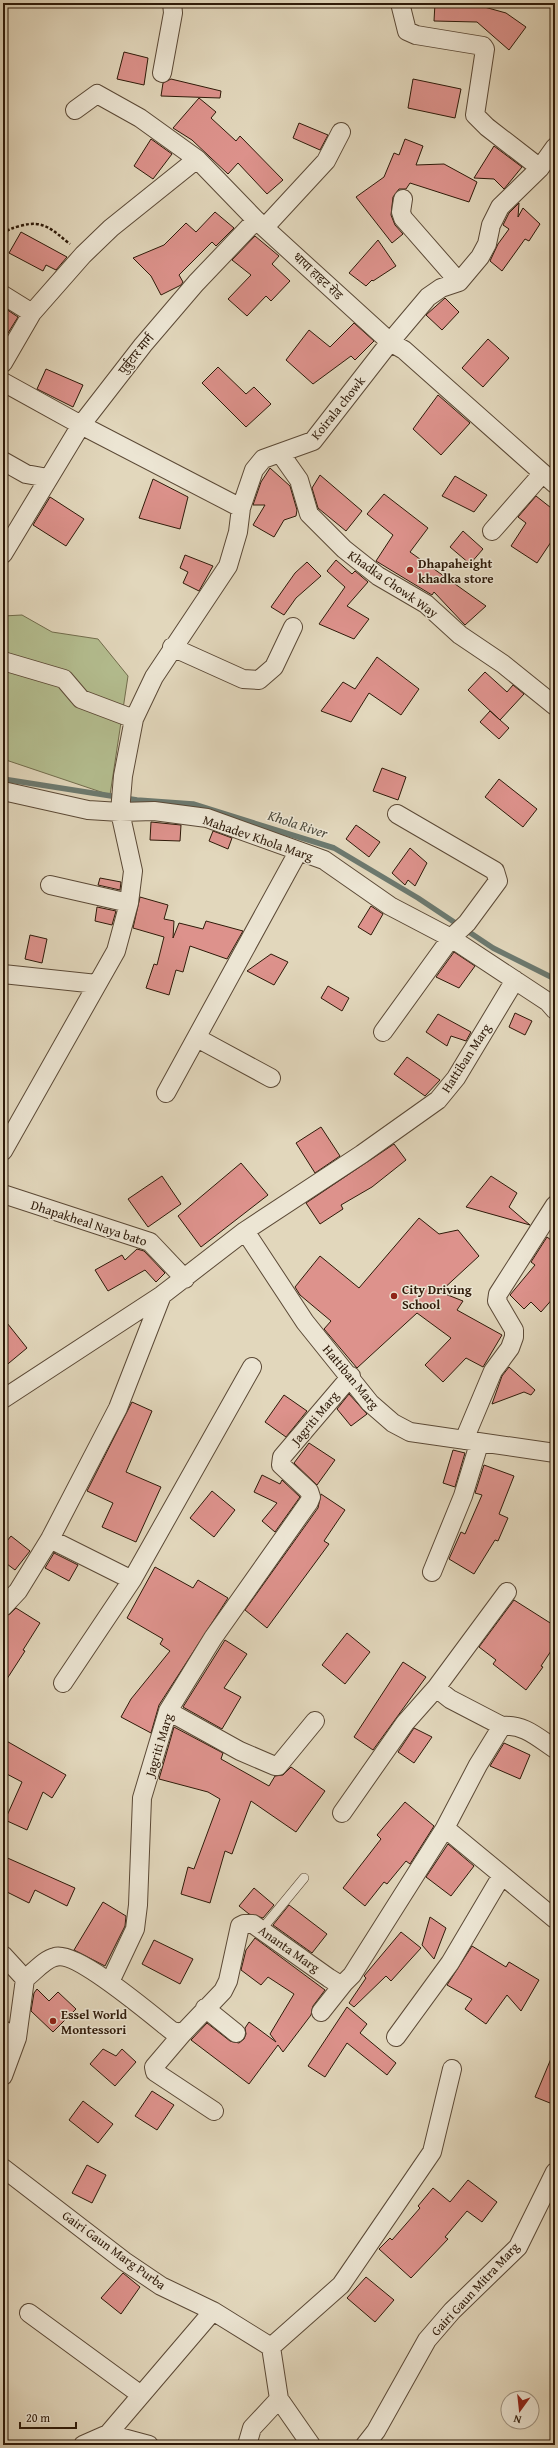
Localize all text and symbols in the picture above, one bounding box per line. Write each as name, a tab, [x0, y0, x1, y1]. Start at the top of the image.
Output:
street label: धापा हाइट रोड	[289, 248, 348, 305]
street label: पुर्बुटार मार्ग	[113, 329, 159, 379]
street label: Koirala chowk	[306, 372, 370, 444]
street label: Khadka Chowk Way	[344, 546, 442, 623]
place label: Dhapaheight khadka store	[418, 554, 494, 588]
marker: Dhapaheight khadka store	[405, 565, 415, 575]
water label: Khola River	[265, 805, 331, 843]
street label: Mahadev Khola Marg	[200, 810, 316, 866]
street label: Hattiban Marg	[436, 1019, 496, 1096]
street label: Dhapakheal Naya bato	[28, 1195, 150, 1251]
place label: City Driving School	[402, 1280, 472, 1314]
marker: City Driving School	[389, 1291, 399, 1301]
street label: Hattiban Marg	[318, 1341, 384, 1414]
street label: Jagriti Marg	[285, 1386, 344, 1451]
street label: Jagriti Marg	[140, 1710, 178, 1781]
street label: Ananta Marg	[255, 1921, 324, 1977]
place label: Essel World Montessori	[61, 2005, 128, 2039]
marker: Essel World Montessori	[48, 2016, 58, 2026]
street label: Gairi Gaun Marg Purba	[58, 2206, 170, 2295]
street label: Gairi Gaun Mitra Marg	[426, 2237, 524, 2340]
north arrow	[500, 2390, 540, 2430]
scale bar	[20, 2404, 76, 2430]
text: 20 m	[26, 2409, 50, 2426]
text: N	[511, 2411, 523, 2428]

